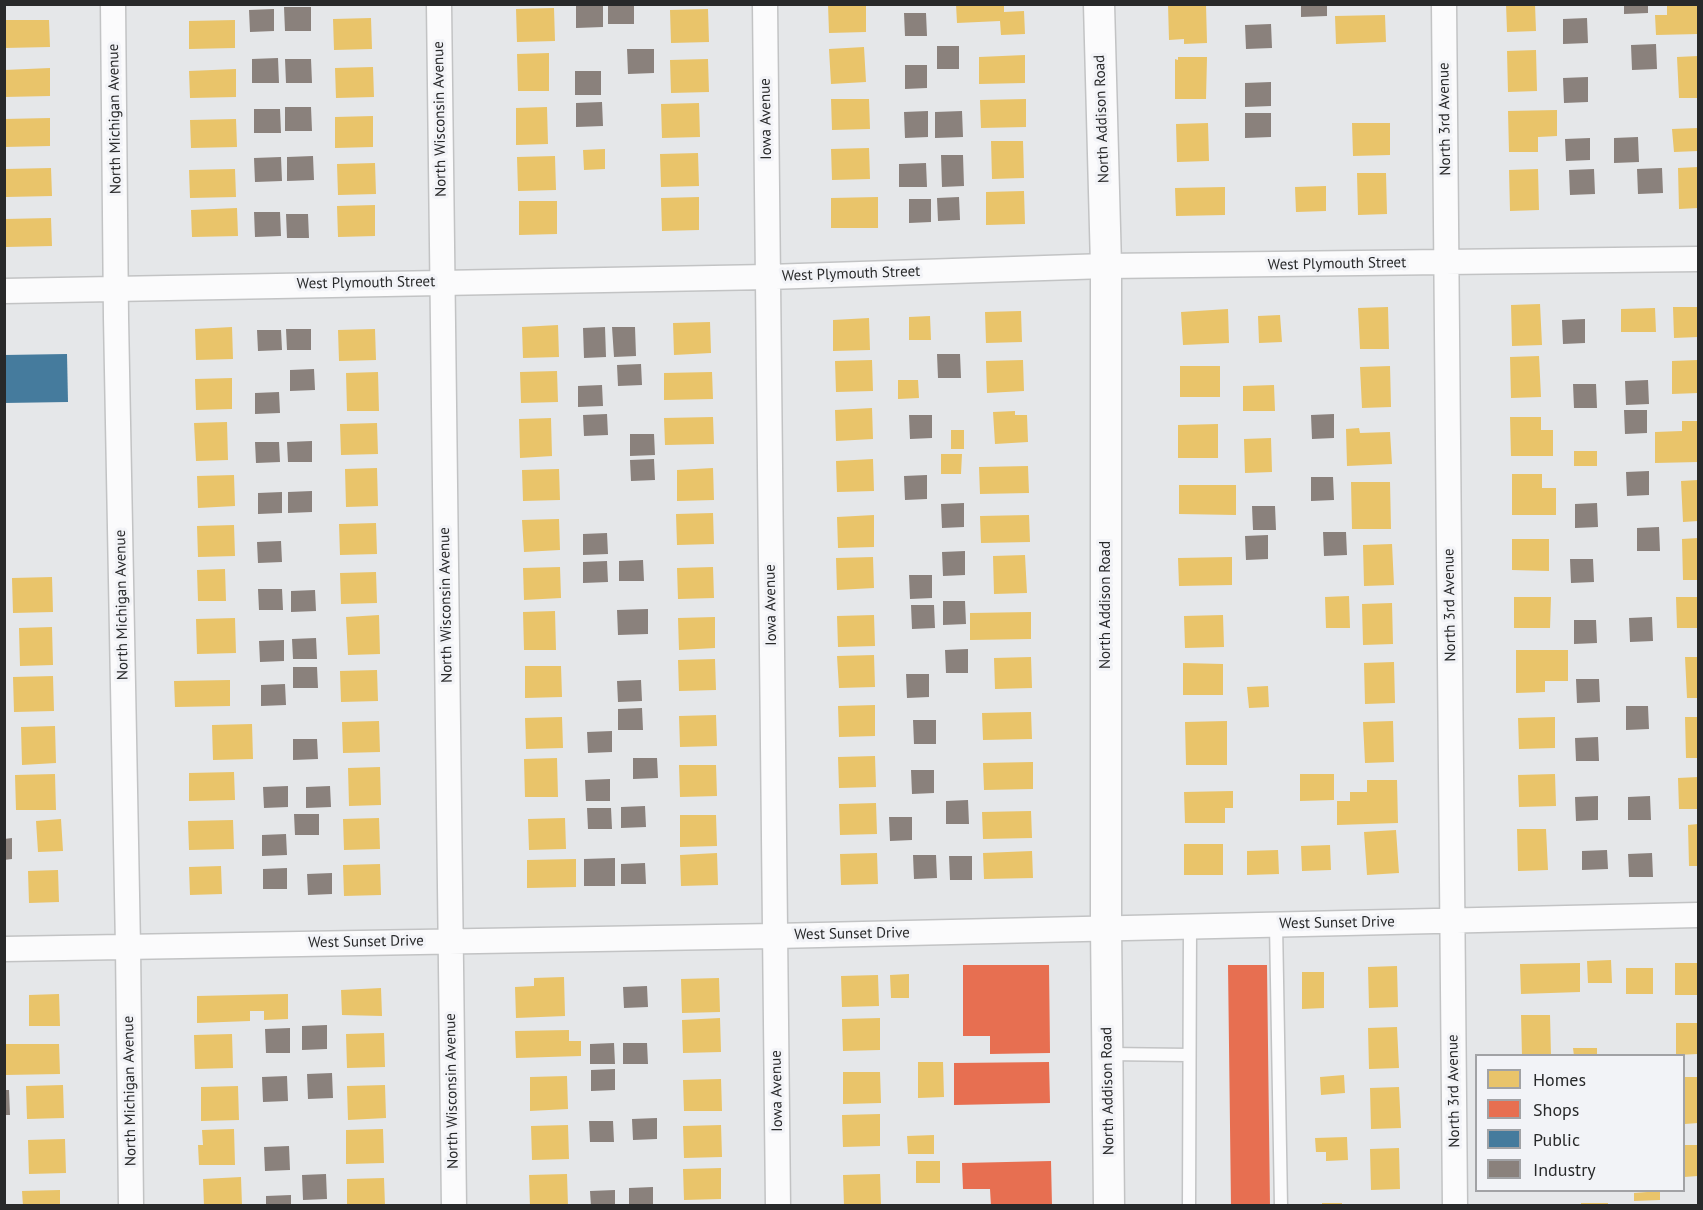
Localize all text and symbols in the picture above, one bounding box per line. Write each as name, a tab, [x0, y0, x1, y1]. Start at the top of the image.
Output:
street label: North Wisconsin Avenue	[430, 41, 450, 197]
street label: North Michigan Avenue	[105, 44, 125, 194]
street label: North Addison Road	[1091, 55, 1113, 183]
street label: North 3rd Avenue	[1435, 62, 1455, 176]
street label: Iowa Avenue	[756, 78, 776, 160]
street label: West Plymouth Street	[1268, 254, 1406, 274]
street label: West Plymouth Street	[781, 263, 921, 285]
street label: West Plymouth Street	[297, 273, 435, 293]
street label: North Wisconsin Avenue	[436, 527, 456, 683]
street label: North Michigan Avenue	[112, 530, 132, 680]
street label: North Addison Road	[1097, 541, 1115, 669]
street label: North 3rd Avenue	[1440, 548, 1460, 662]
street label: Iowa Avenue	[761, 564, 781, 646]
street label: West Sunset Drive	[1279, 913, 1395, 933]
street label: West Sunset Drive	[794, 924, 910, 944]
street label: West Sunset Drive	[308, 932, 424, 952]
street label: North Wisconsin Avenue	[442, 1013, 462, 1169]
street label: North Michigan Avenue	[120, 1016, 140, 1166]
street label: North Addison Road	[1098, 1027, 1118, 1155]
street label: North 3rd Avenue	[1444, 1034, 1464, 1148]
street label: Iowa Avenue	[767, 1050, 787, 1132]
legend	[1475, 1054, 1685, 1192]
text: Homes	[1533, 1068, 1586, 1091]
text: Shops	[1533, 1098, 1579, 1121]
text: Public	[1533, 1128, 1580, 1151]
text: Industry	[1533, 1158, 1596, 1181]

